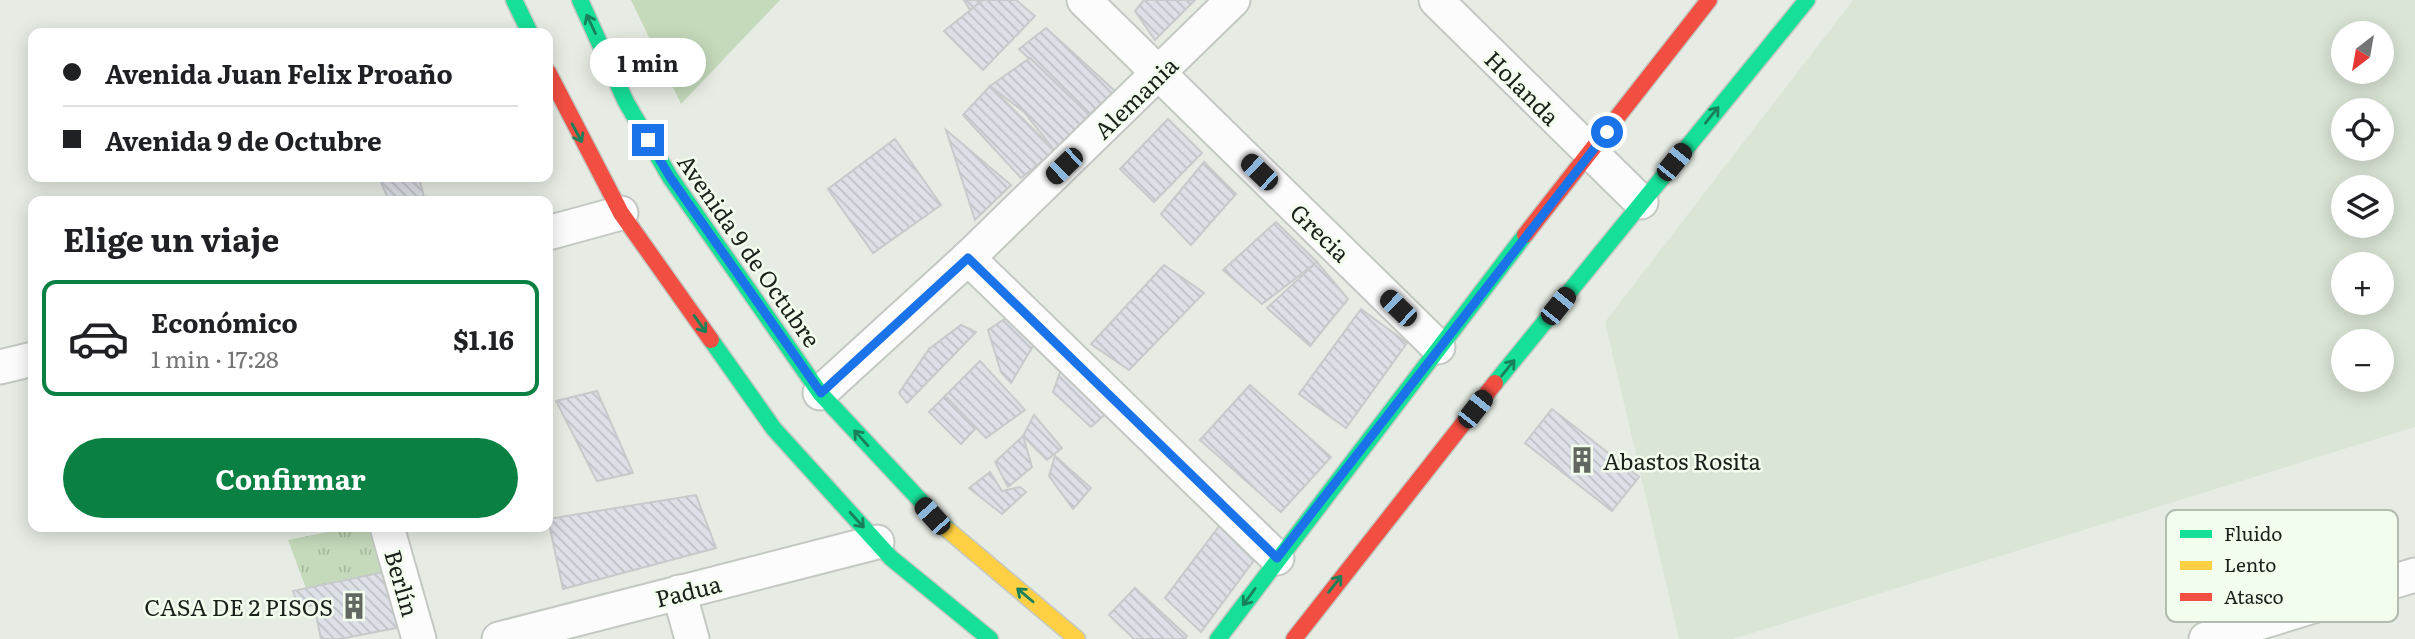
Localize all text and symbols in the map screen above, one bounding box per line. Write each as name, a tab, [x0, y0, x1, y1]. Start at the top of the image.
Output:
one-way arrow	[584, 13, 597, 35]
north arrow	[2331, 21, 2394, 84]
map controls	[2331, 21, 2394, 392]
callout: 1 min	[590, 38, 706, 88]
street label: Holanda	[1478, 42, 1569, 133]
text: 1 min	[617, 45, 679, 79]
street label: Alemania	[1085, 48, 1185, 146]
text: Avenida Juan Felix Proaño	[105, 53, 453, 92]
button: locate	[2331, 98, 2394, 161]
one-way arrow	[1705, 107, 1720, 125]
route start	[1591, 116, 1623, 148]
text: Avenida 9 de Octubre	[105, 120, 382, 159]
one-way arrow	[571, 122, 585, 143]
route end	[632, 124, 664, 156]
car	[1653, 139, 1696, 185]
car	[1042, 144, 1087, 188]
street label: Avenida 9 de Octubre	[670, 146, 830, 354]
car	[1237, 150, 1282, 194]
button: layers	[2331, 175, 2394, 238]
street label: Grecia	[1284, 195, 1359, 269]
text: Elige un viaje	[63, 214, 279, 262]
button: +	[2331, 252, 2394, 315]
car	[1537, 283, 1580, 329]
car	[1376, 286, 1421, 330]
text: Económico	[151, 302, 298, 341]
icon: car	[67, 307, 130, 370]
one-way arrow	[693, 314, 707, 333]
text: $1.16	[453, 319, 514, 358]
button: −	[2331, 329, 2394, 392]
text: 1 min · 17:28	[151, 341, 279, 375]
one-way arrow	[1500, 360, 1515, 378]
car	[1454, 386, 1497, 432]
one-way arrow	[853, 429, 869, 447]
button: Confirmar	[63, 438, 518, 518]
place label: Abastos Rosita	[1603, 443, 1762, 477]
building icon: Abastos Rosita	[1567, 445, 1597, 475]
car	[911, 493, 954, 539]
legend	[2166, 510, 2398, 622]
one-way arrow	[849, 511, 866, 528]
text: Fluido	[2224, 519, 2282, 547]
street label: Berlín	[377, 546, 429, 620]
text: Lento	[2224, 550, 2277, 578]
street label: Padua	[651, 565, 725, 615]
one-way arrow	[1328, 576, 1343, 594]
text: Atasco	[2224, 582, 2284, 610]
one-way arrow	[1016, 587, 1034, 603]
one-way arrow	[1241, 587, 1256, 606]
place label: CASA DE 2 PISOS	[144, 589, 333, 623]
building icon: CASA DE 2 PISOS	[339, 591, 369, 621]

